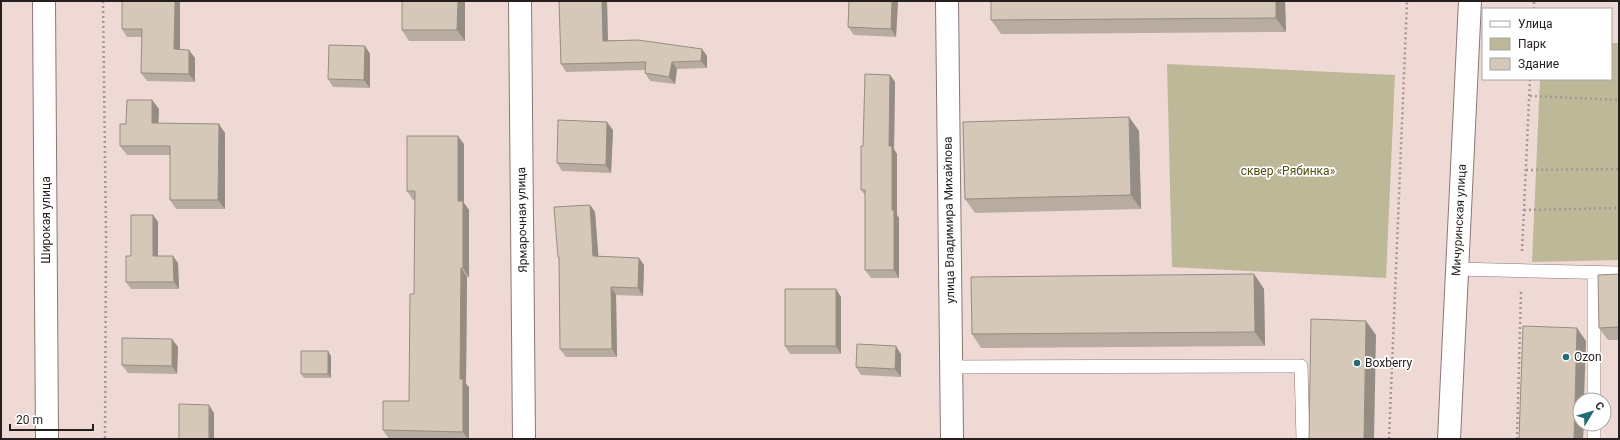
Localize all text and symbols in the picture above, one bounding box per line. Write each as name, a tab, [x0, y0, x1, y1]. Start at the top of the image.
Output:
legend	[1482, 8, 1612, 80]
text: Улица	[1518, 17, 1553, 31]
text: Парк	[1518, 37, 1547, 51]
text: Здание	[1518, 57, 1559, 71]
street label: улица Владимира Михайлова	[941, 136, 957, 304]
park label: сквер «Рябинка»	[1241, 164, 1336, 178]
street label: Мичуринская улица	[1449, 164, 1469, 276]
street label: Ярмарочная улица	[514, 167, 530, 273]
street label: Широкая улица	[39, 176, 53, 264]
place label: Ozon	[1574, 350, 1602, 364]
marker: Ozon	[1561, 352, 1571, 362]
place label: Boxberry	[1365, 356, 1412, 370]
marker: Boxberry	[1352, 358, 1362, 368]
north arrow	[1572, 392, 1612, 432]
text: С	[1592, 399, 1607, 413]
scale bar	[10, 406, 93, 432]
text: 20 m	[16, 413, 43, 427]

